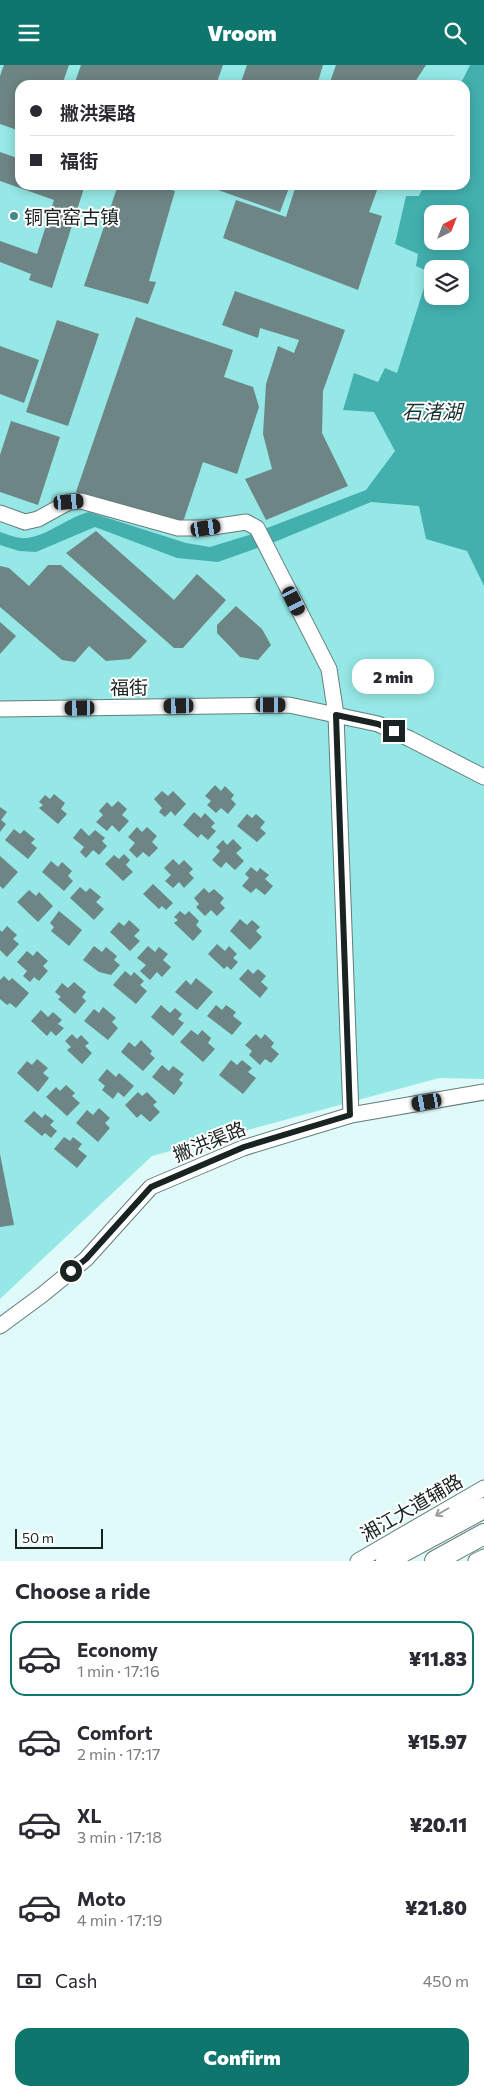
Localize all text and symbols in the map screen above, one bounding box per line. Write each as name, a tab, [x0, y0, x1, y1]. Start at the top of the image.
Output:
icon: menu	[15, 19, 43, 47]
text: Vroom	[207, 19, 277, 46]
icon: search	[441, 19, 469, 47]
text: 撇洪渠路	[60, 101, 136, 124]
text: 福街	[60, 149, 98, 172]
place label: 铜官窑古镇	[24, 205, 119, 228]
north arrow	[424, 205, 469, 250]
map controls	[424, 205, 469, 305]
marker: 铜官窑古镇	[8, 210, 20, 222]
button: layers	[424, 260, 469, 305]
water label: 石渚湖	[402, 399, 465, 423]
car	[53, 493, 84, 511]
car	[190, 518, 221, 538]
car	[280, 584, 307, 618]
callout: 2 min	[353, 659, 435, 693]
text: 2 min	[373, 667, 413, 686]
street label: 福街	[110, 675, 148, 699]
car	[163, 698, 194, 714]
car	[256, 698, 286, 713]
car	[64, 700, 95, 716]
route end	[383, 720, 405, 742]
car	[410, 1092, 443, 1112]
street label: 撇洪渠路	[169, 1116, 249, 1166]
route start	[60, 1260, 82, 1282]
street label: 湘江大道辅路	[356, 1469, 466, 1545]
one-way arrow	[434, 1507, 449, 1517]
scale bar	[15, 1526, 102, 1549]
text: 50 m	[22, 1529, 54, 1546]
text: Choose a ride	[15, 1577, 150, 1604]
icon: car	[17, 1636, 62, 1681]
text: Economy	[77, 1638, 158, 1661]
text: ¥11.83	[409, 1647, 467, 1670]
text: 1 min · 17:16	[77, 1661, 160, 1680]
icon: car	[17, 1719, 62, 1764]
text: Comfort	[77, 1721, 153, 1744]
text: ¥15.97	[407, 1730, 467, 1753]
text: 2 min · 17:17	[77, 1744, 160, 1763]
icon: car	[17, 1802, 62, 1847]
text: XL	[77, 1804, 102, 1827]
text: ¥20.11	[409, 1813, 467, 1836]
text: 3 min · 17:18	[77, 1827, 162, 1846]
icon: car	[17, 1885, 62, 1930]
text: Moto	[77, 1887, 126, 1910]
text: ¥21.80	[405, 1896, 467, 1919]
text: 4 min · 17:19	[77, 1910, 162, 1929]
icon: cash	[15, 1967, 43, 1995]
text: Cash	[55, 1969, 97, 1992]
text: 450 m	[423, 1971, 469, 1990]
button: Confirm	[15, 2028, 469, 2086]

